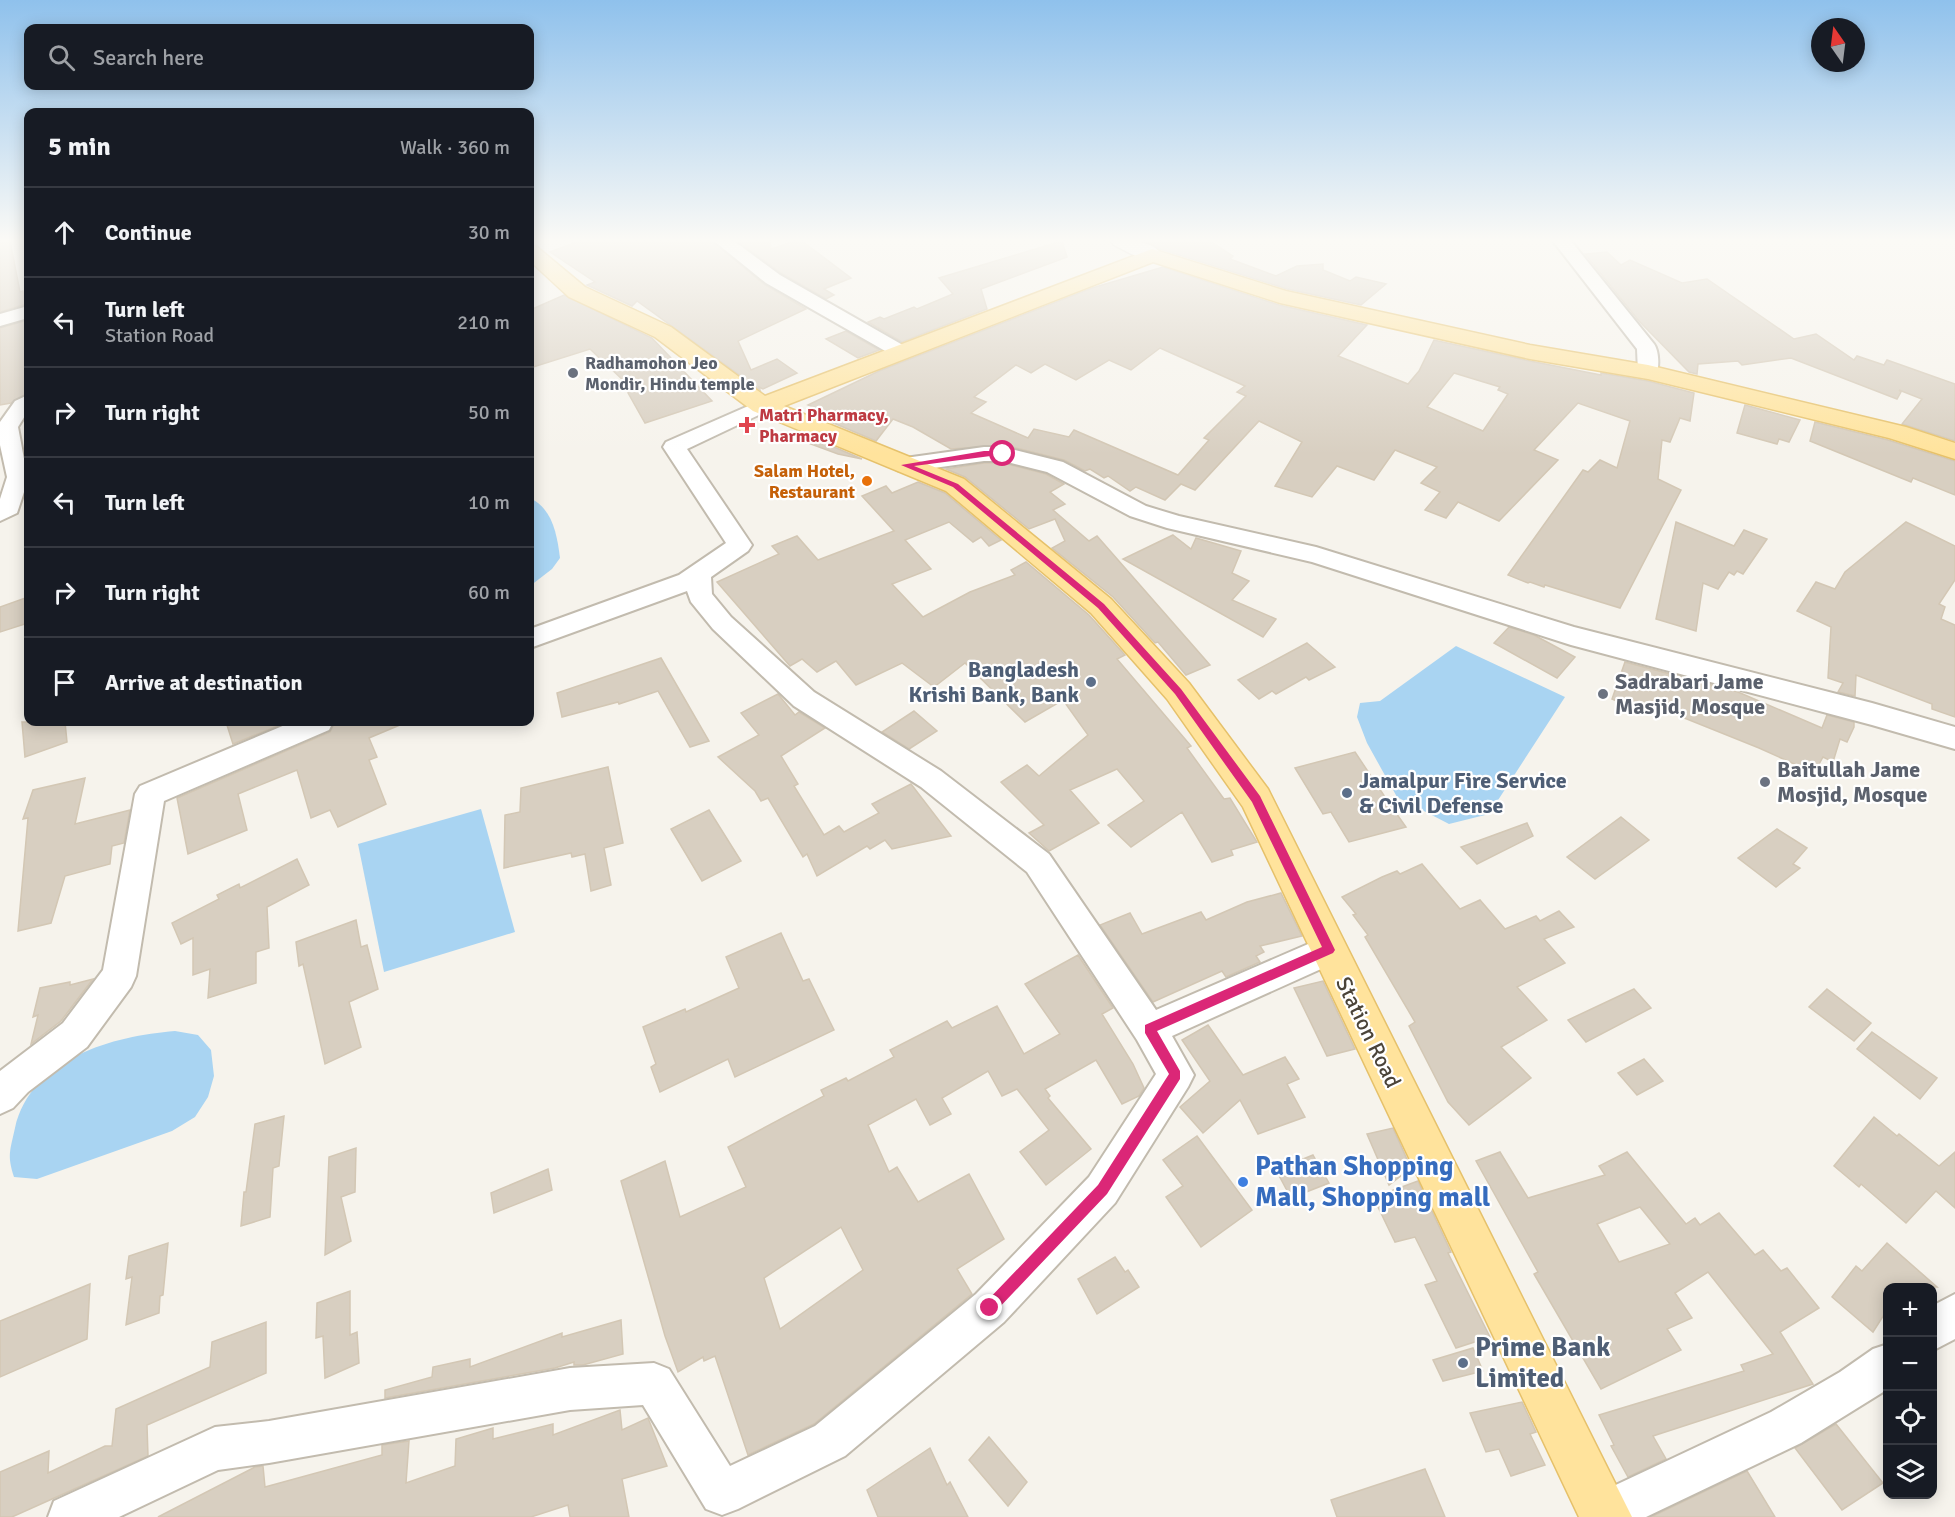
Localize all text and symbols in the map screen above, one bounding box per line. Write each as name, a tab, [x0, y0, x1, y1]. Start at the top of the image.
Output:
north arrow	[1811, 18, 1865, 72]
search box	[24, 24, 534, 90]
icon: search	[45, 41, 78, 74]
text: Search here	[93, 44, 204, 71]
text: 5 min	[48, 131, 111, 163]
text: Walk · 360 m	[400, 135, 510, 160]
icon: ahead	[48, 216, 81, 249]
text: Continue	[105, 219, 192, 246]
text: 30 m	[468, 220, 510, 245]
text: Turn left	[105, 296, 185, 323]
icon: left	[48, 306, 81, 339]
text: 210 m	[457, 310, 510, 335]
text: Station Road	[105, 323, 214, 348]
place label: Radhamohon Jeo Mondir, Hindu temple	[585, 352, 755, 395]
marker: Radhamohon Jeo Mondir, Hindu temple	[566, 366, 580, 380]
icon: right	[48, 396, 81, 429]
text: Turn right	[105, 399, 200, 426]
text: 50 m	[468, 400, 510, 425]
place label: Matri Pharmacy, Pharmacy	[759, 404, 889, 447]
marker: Matri Pharmacy, Pharmacy	[740, 418, 754, 432]
route start	[989, 440, 1015, 466]
place label: Salam Hotel, Restaurant	[754, 460, 855, 503]
marker: Salam Hotel, Restaurant	[860, 474, 874, 488]
icon: left	[48, 486, 81, 519]
text: Turn left	[105, 489, 185, 516]
text: 10 m	[468, 490, 510, 515]
icon: right	[48, 576, 81, 609]
text: Turn right	[105, 579, 200, 606]
text: 60 m	[468, 580, 510, 605]
place label: Bangladesh Krishi Bank, Bank	[909, 656, 1079, 708]
icon: arrive	[48, 666, 81, 699]
place label: Sadrabari Jame Masjid, Mosque	[1615, 668, 1765, 720]
text: Arrive at destination	[105, 669, 302, 696]
marker: Bangladesh Krishi Bank, Bank	[1084, 675, 1098, 689]
marker: Sadrabari Jame Masjid, Mosque	[1596, 687, 1610, 701]
place label: Baitullah Jame Mosjid, Mosque	[1777, 756, 1928, 808]
place label: Jamalpur Fire Service & Civil Defense	[1359, 767, 1567, 819]
marker: Baitullah Jame Mosjid, Mosque	[1758, 775, 1772, 789]
marker: Jamalpur Fire Service & Civil Defense	[1340, 786, 1354, 800]
street label: Station Road	[1330, 972, 1407, 1092]
place label: Pathan Shopping Mall, Shopping mall	[1255, 1150, 1490, 1214]
marker: Pathan Shopping Mall, Shopping mall	[1236, 1175, 1250, 1189]
map controls	[1883, 1283, 1937, 1499]
button: +	[1883, 1283, 1937, 1337]
route end	[976, 1294, 1002, 1320]
place label: Prime Bank Limited	[1475, 1331, 1610, 1395]
button: −	[1883, 1337, 1937, 1391]
marker: Prime Bank Limited	[1456, 1356, 1470, 1370]
button: locate	[1883, 1391, 1937, 1445]
button: layers	[1883, 1445, 1937, 1499]

